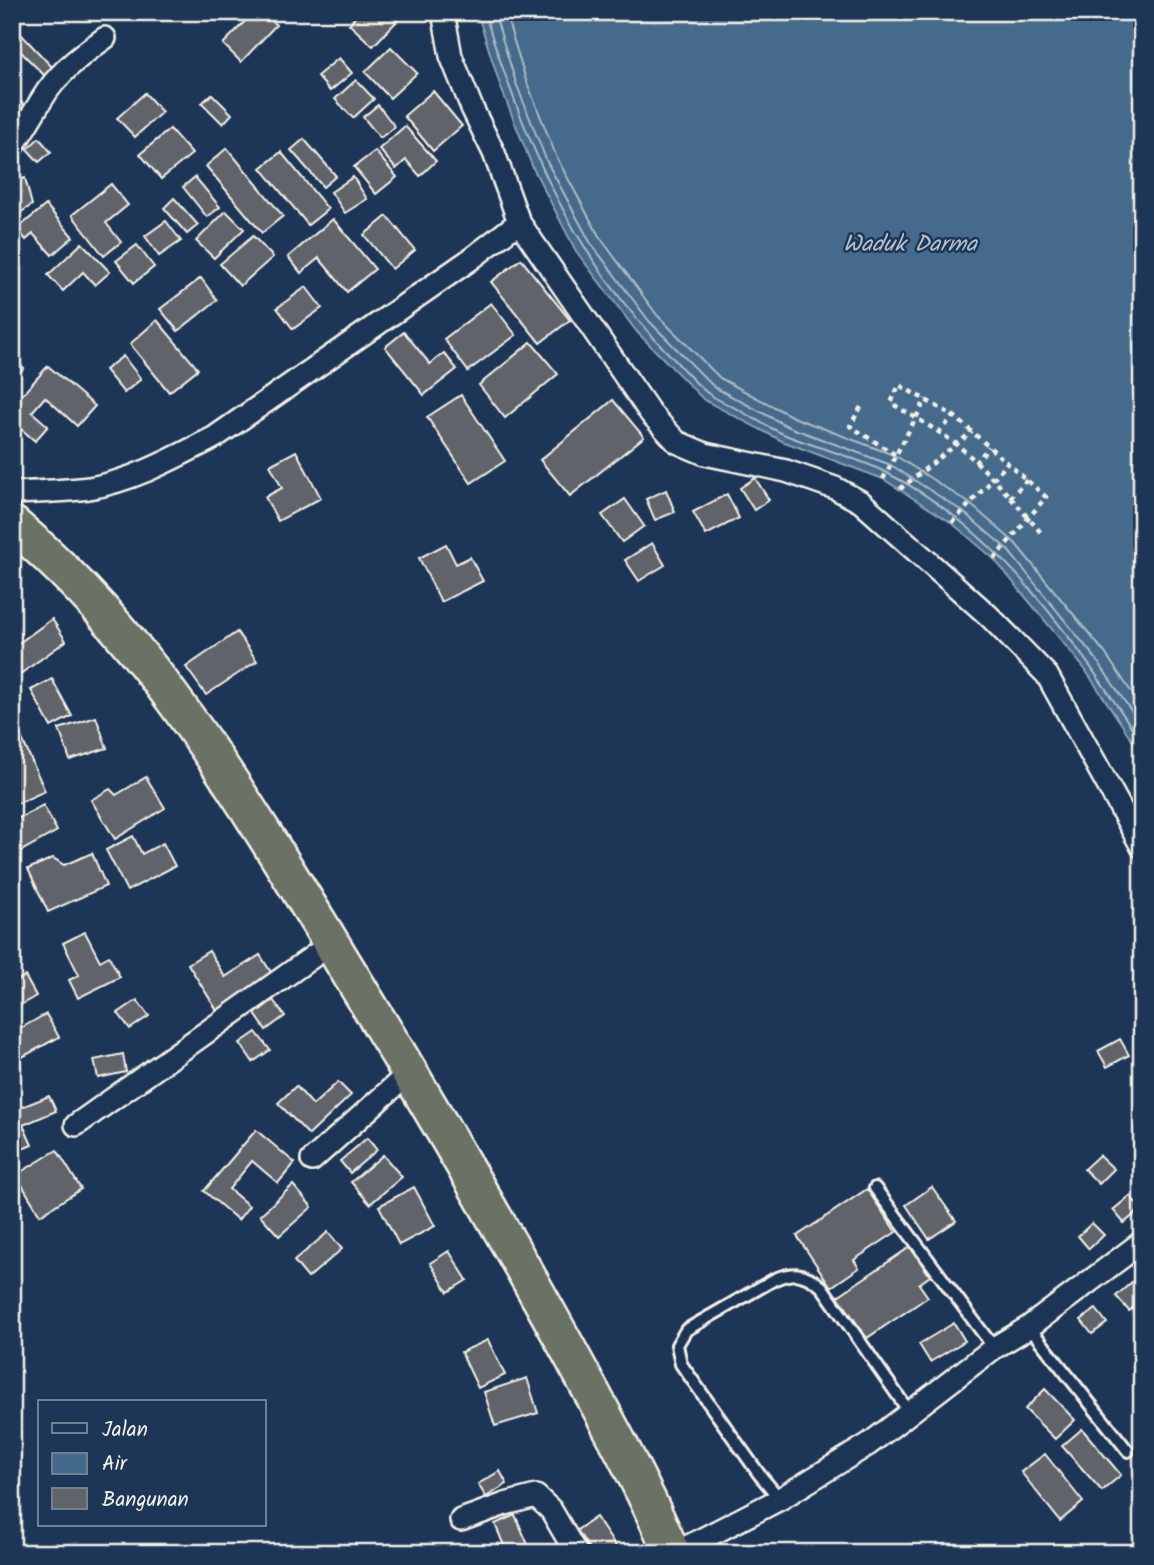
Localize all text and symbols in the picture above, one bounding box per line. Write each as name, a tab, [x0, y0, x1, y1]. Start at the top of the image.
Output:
water label: Waduk Darma	[843, 227, 979, 263]
legend	[38, 1400, 266, 1526]
text: Jalan	[102, 1414, 148, 1447]
text: Air	[102, 1448, 128, 1481]
text: Bangunan	[102, 1484, 189, 1517]

